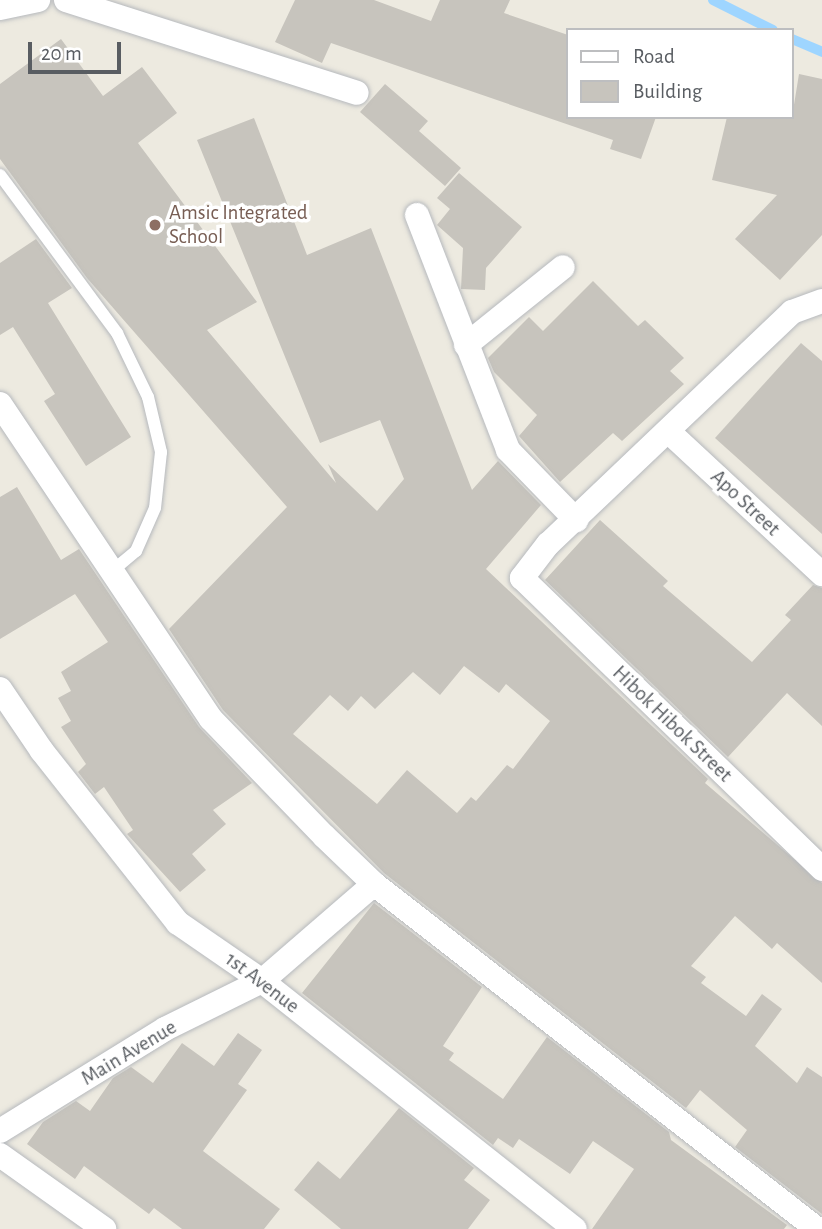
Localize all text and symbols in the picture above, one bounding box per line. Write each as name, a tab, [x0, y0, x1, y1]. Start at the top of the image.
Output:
scale bar	[32, 28, 124, 72]
legend	[566, 28, 794, 119]
text: 20 m	[41, 43, 82, 64]
text: Road	[633, 46, 675, 67]
text: Building	[633, 81, 702, 102]
place label: Amsic Integrated School	[169, 200, 308, 250]
marker: Amsic Integrated School	[147, 217, 163, 233]
street label: Apo Street	[705, 465, 785, 541]
street label: Hibok Hibok Street	[607, 661, 737, 787]
street label: 1st Avenue	[220, 947, 304, 1019]
street label: Main Avenue	[77, 1015, 181, 1091]

